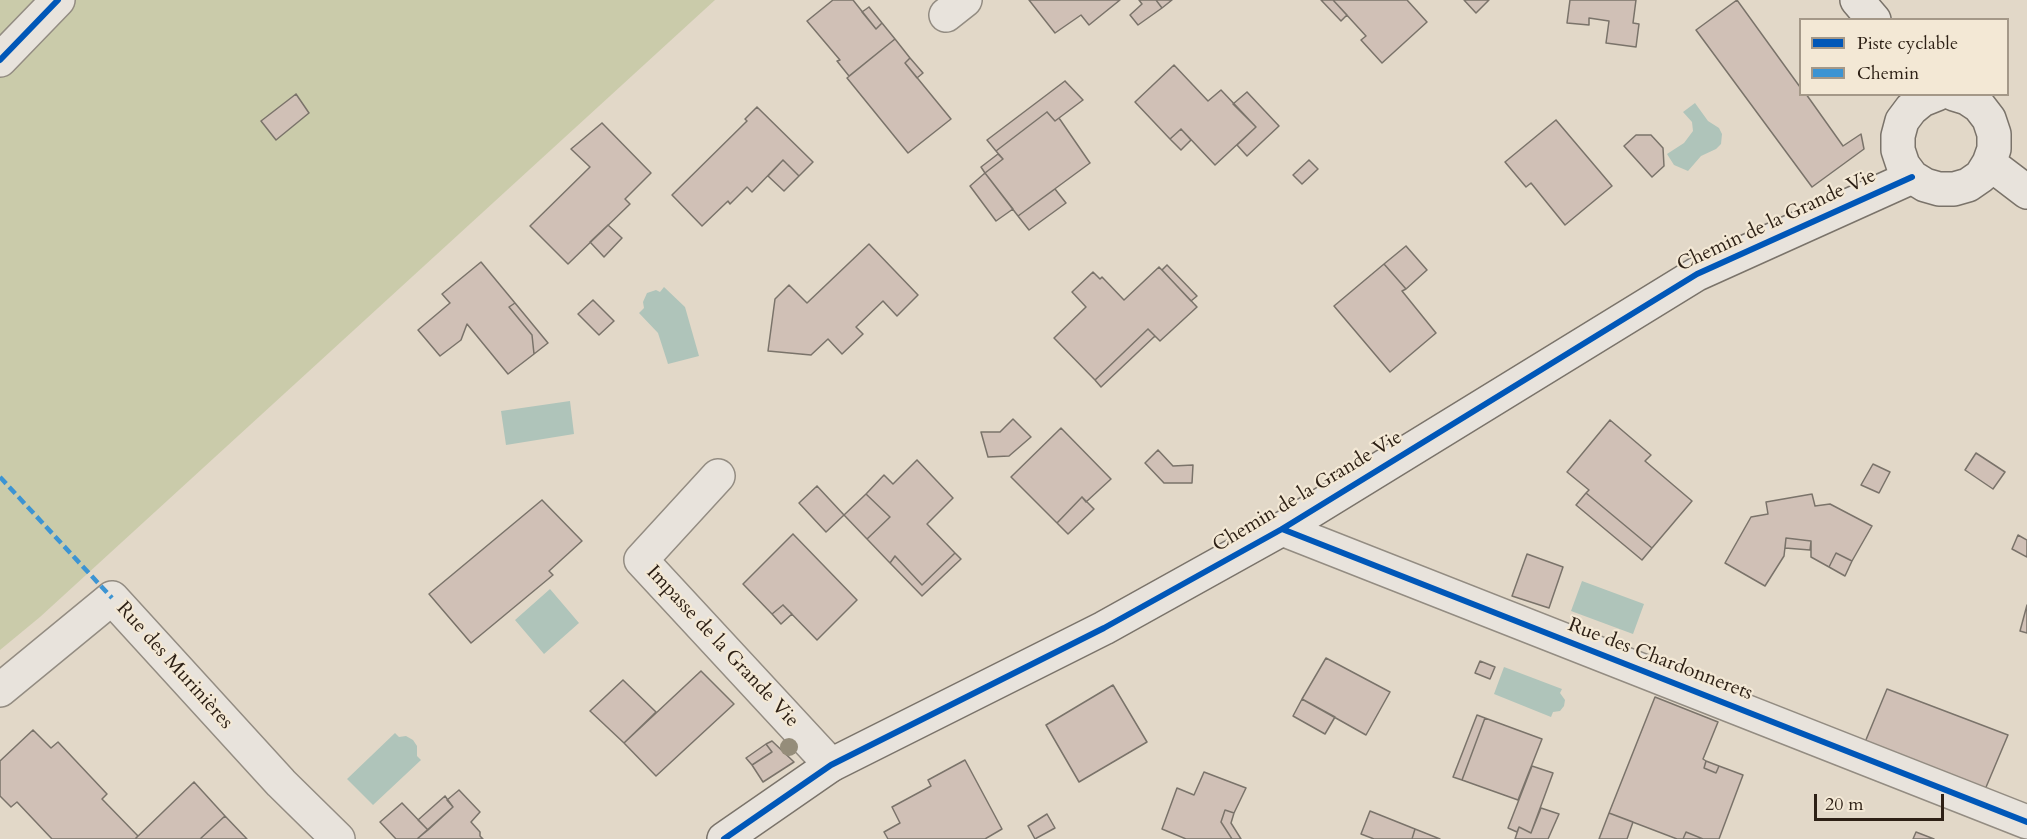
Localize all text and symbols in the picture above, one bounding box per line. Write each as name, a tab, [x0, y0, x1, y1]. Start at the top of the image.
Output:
legend	[1799, 18, 2009, 96]
text: Piste cyclable	[1857, 31, 1958, 56]
text: Chemin	[1857, 61, 1919, 86]
street label: Chemin de la Grande Vie	[1674, 164, 1880, 278]
street label: Chemin de la Grande Vie	[1209, 426, 1407, 558]
street label: Impasse de la Grande Vie	[641, 561, 803, 733]
street label: Rue des Murinières	[111, 597, 237, 735]
street label: Rue des Chardonnerets	[1564, 614, 1756, 706]
scale bar	[1817, 782, 1948, 820]
text: 20 m	[1825, 792, 1864, 817]

